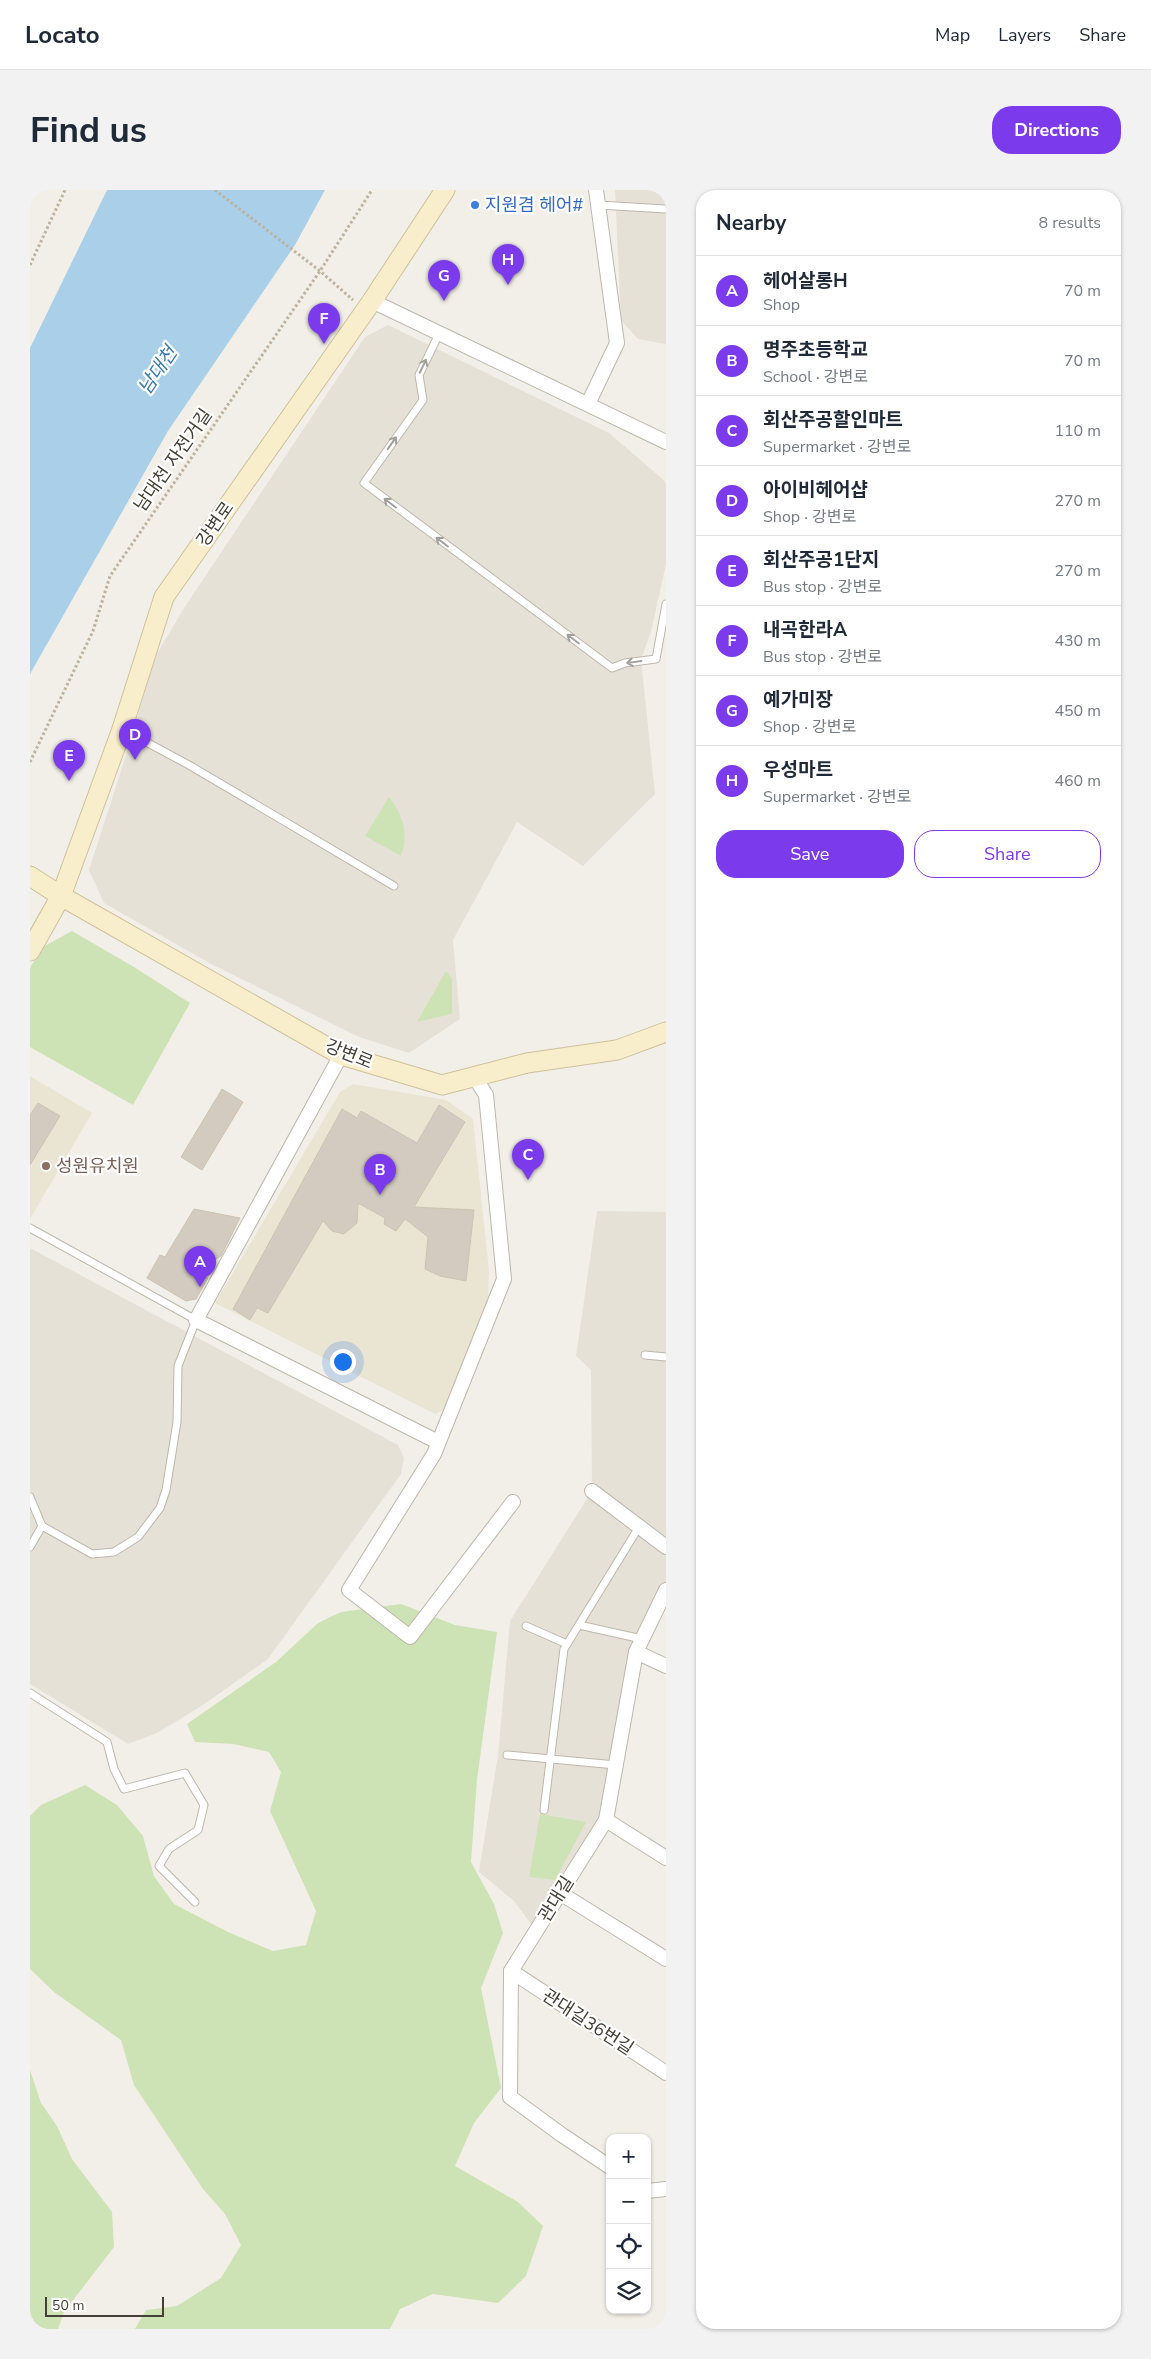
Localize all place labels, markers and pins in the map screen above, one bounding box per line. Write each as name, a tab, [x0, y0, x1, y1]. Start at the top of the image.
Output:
place label: 지원겸 헤어#	[485, 193, 583, 217]
marker: 지원겸 헤어#	[469, 199, 481, 211]
pin: H	[492, 244, 524, 285]
pin: G	[428, 260, 460, 301]
pin: F	[308, 303, 340, 344]
pin: D	[119, 719, 151, 760]
pin: E	[53, 740, 85, 781]
pin: C	[512, 1139, 544, 1180]
place label: 성원유치원	[56, 1154, 139, 1178]
pin: B	[364, 1154, 396, 1195]
marker: 성원유치원	[40, 1160, 52, 1172]
pin: A	[184, 1246, 216, 1287]

